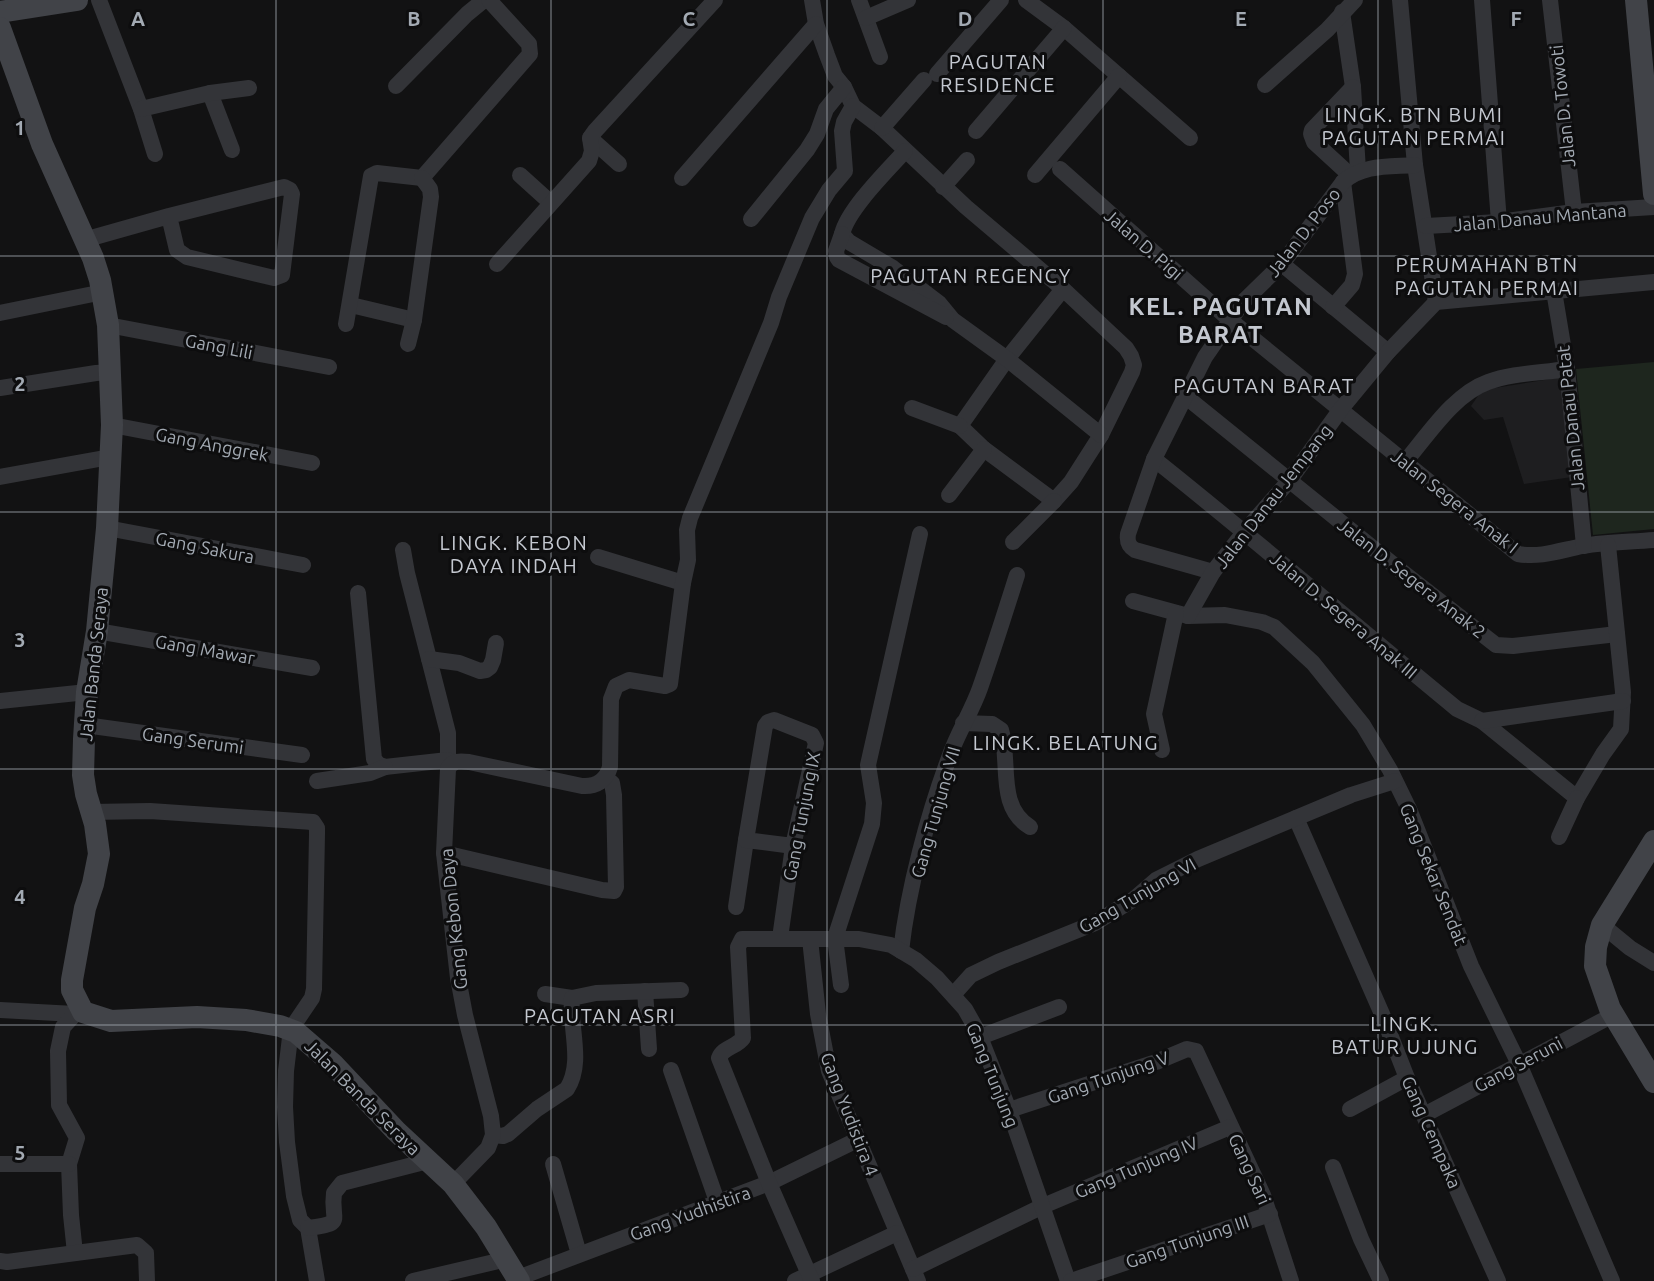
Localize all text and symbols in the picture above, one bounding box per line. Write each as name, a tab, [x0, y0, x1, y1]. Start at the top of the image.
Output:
text: A	[131, 7, 145, 30]
text: B	[407, 7, 421, 30]
text: C	[683, 7, 696, 30]
text: D	[958, 7, 972, 30]
text: E	[1235, 7, 1247, 30]
text: F	[1510, 7, 1522, 30]
street label: Jalan D. Towoti	[1546, 44, 1578, 168]
district label: PAGUTAN RESIDENCE	[940, 50, 1056, 96]
district label: LINGK. BTN BUMI PAGUTAN PERMAI	[1322, 103, 1506, 149]
text: 1	[14, 116, 26, 139]
street label: Jalan D. Poso	[1262, 184, 1344, 280]
street label: Jalan Danau Mantana	[1453, 199, 1627, 235]
street label: Jalan D. Pigi	[1101, 205, 1187, 283]
district label: PERUMAHAN BTN PAGUTAN PERMAI	[1395, 253, 1579, 299]
district label: PAGUTAN REGENCY	[870, 264, 1072, 287]
district label: KEL. PAGUTAN BARAT	[1129, 293, 1313, 348]
street label: Gang Lili	[183, 330, 255, 362]
street label: Jalan Danau Patat	[1552, 345, 1588, 491]
text: 2	[14, 372, 26, 395]
district label: PAGUTAN BARAT	[1173, 373, 1355, 397]
street label: Jalan Danau Jempang	[1211, 420, 1335, 572]
street label: Gang Anggrek	[154, 423, 270, 465]
street label: Jalan Segera Anak I	[1388, 445, 1522, 557]
street label: Jalan D. Segera Anak 2	[1334, 514, 1490, 642]
street label: Gang Sakura	[154, 528, 256, 566]
district label: LINGK. KEBON DAYA INDAH	[440, 531, 588, 577]
street label: Jalan D. Segera Anak III	[1267, 548, 1421, 682]
street label: Jalan Banda Seraya	[75, 586, 111, 742]
text: 3	[14, 628, 26, 651]
street label: Gang Mawar	[154, 630, 257, 668]
street label: Gang Serumi	[141, 723, 245, 757]
district label: LINGK. BELATUNG	[973, 731, 1159, 754]
street label: Gang Tunjung VII	[907, 744, 963, 880]
street label: Gang Tunjung IX	[779, 750, 823, 882]
street label: Gang Sekar Sendat	[1396, 800, 1472, 948]
street label: Gang Kebon Daya	[436, 847, 470, 991]
street label: Gang Tunjung VI	[1075, 853, 1199, 937]
text: 4	[14, 885, 26, 908]
district label: PAGUTAN ASRI	[524, 1004, 676, 1027]
district label: LINGK. BATUR UJUNG	[1331, 1012, 1479, 1058]
street label: Gang Tunjung	[963, 1020, 1023, 1130]
street label: Gang Seruni	[1470, 1032, 1566, 1096]
street label: Jalan Banda Seraya	[301, 1035, 425, 1159]
street label: Gang Tunjung V	[1045, 1047, 1172, 1107]
street label: Gang Yudistira 4	[817, 1049, 883, 1179]
street label: Gang Cempaka	[1398, 1073, 1466, 1191]
street label: Gang Sari	[1225, 1130, 1275, 1208]
street label: Gang Tunjung IV	[1072, 1132, 1201, 1202]
text: 5	[14, 1141, 26, 1164]
street label: Gang Yudhistira	[627, 1182, 753, 1244]
street label: Gang Tunjung III	[1123, 1211, 1251, 1271]

